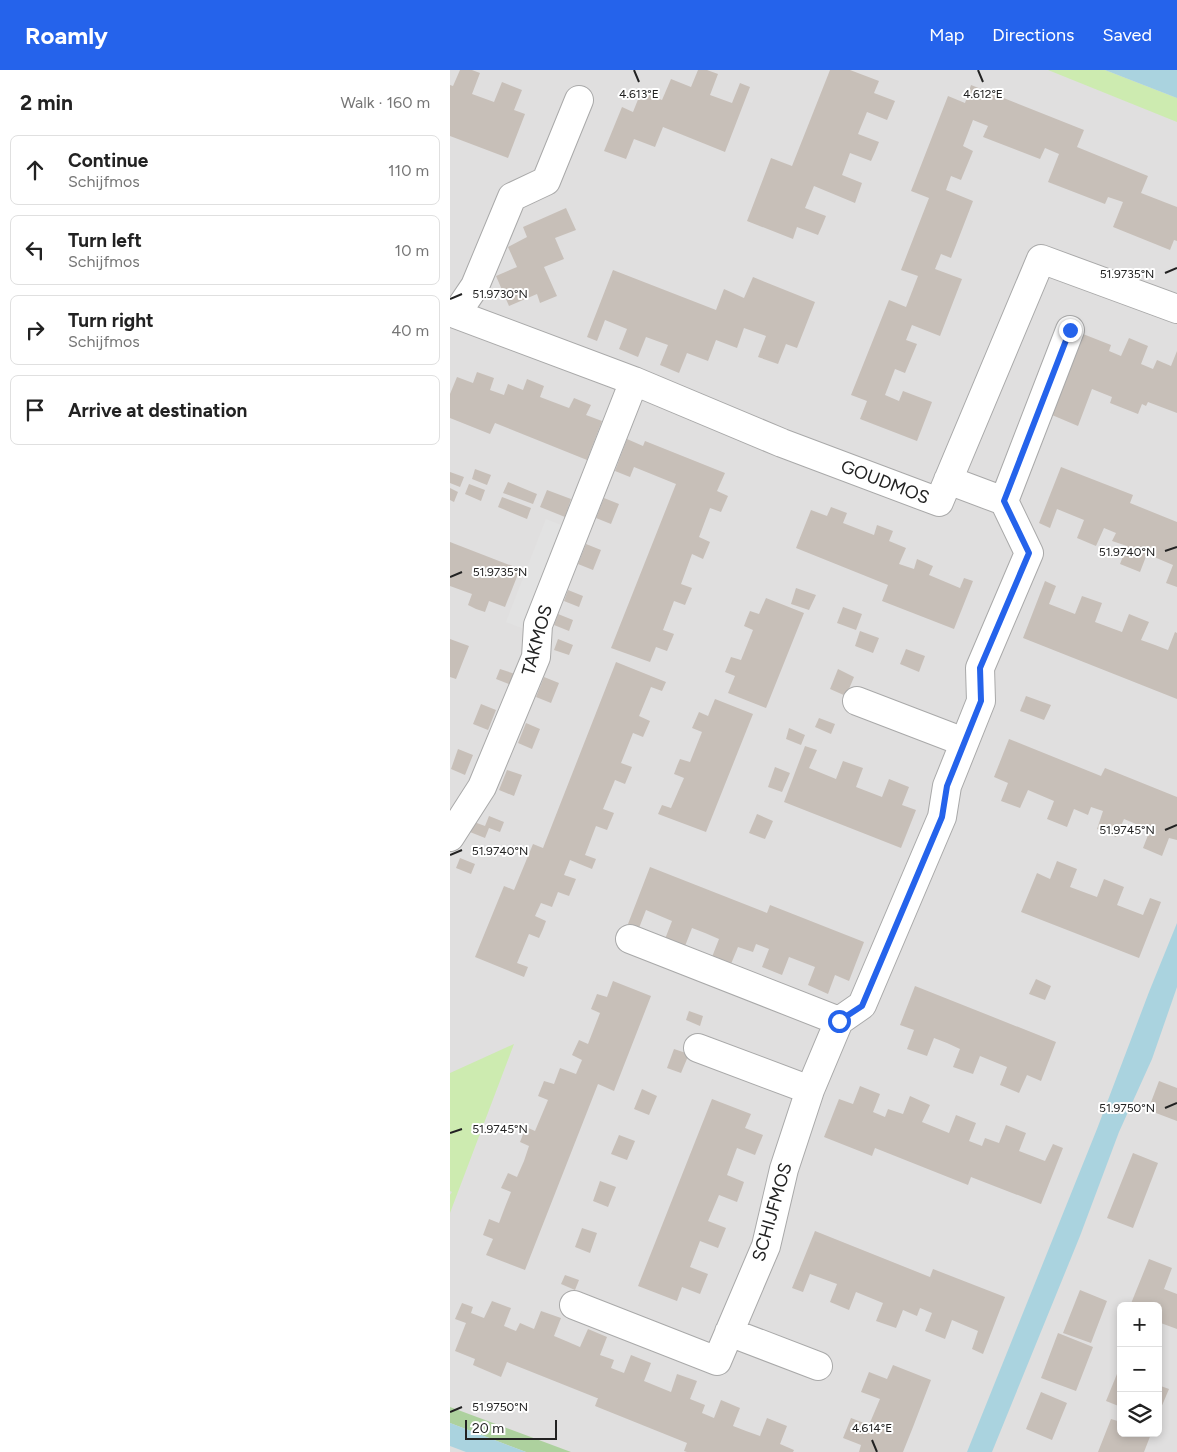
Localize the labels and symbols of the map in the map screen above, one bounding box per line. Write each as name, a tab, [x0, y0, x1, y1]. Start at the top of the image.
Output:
text: 4.613°E	[619, 87, 659, 101]
text: 4.612°E	[963, 87, 1003, 101]
text: 51.9735°N	[1100, 267, 1154, 281]
text: 51.9730°N	[472, 287, 528, 301]
route end	[1059, 319, 1082, 342]
street label: GOUDMOS	[838, 455, 932, 509]
text: 51.9740°N	[1099, 545, 1155, 559]
text: 51.9735°N	[473, 565, 527, 579]
street label: TAKMOS	[517, 602, 557, 678]
text: 51.9745°N	[1099, 823, 1155, 837]
text: 51.9740°N	[472, 844, 528, 858]
route start	[828, 1010, 851, 1033]
text: 51.9750°N	[1099, 1101, 1155, 1115]
text: 51.9745°N	[472, 1122, 528, 1136]
street label: SCHIJFMOS	[747, 1160, 797, 1264]
text: 51.9750°N	[472, 1400, 528, 1414]
scale bar	[465, 1417, 558, 1440]
text: 4.614°E	[852, 1421, 892, 1435]

